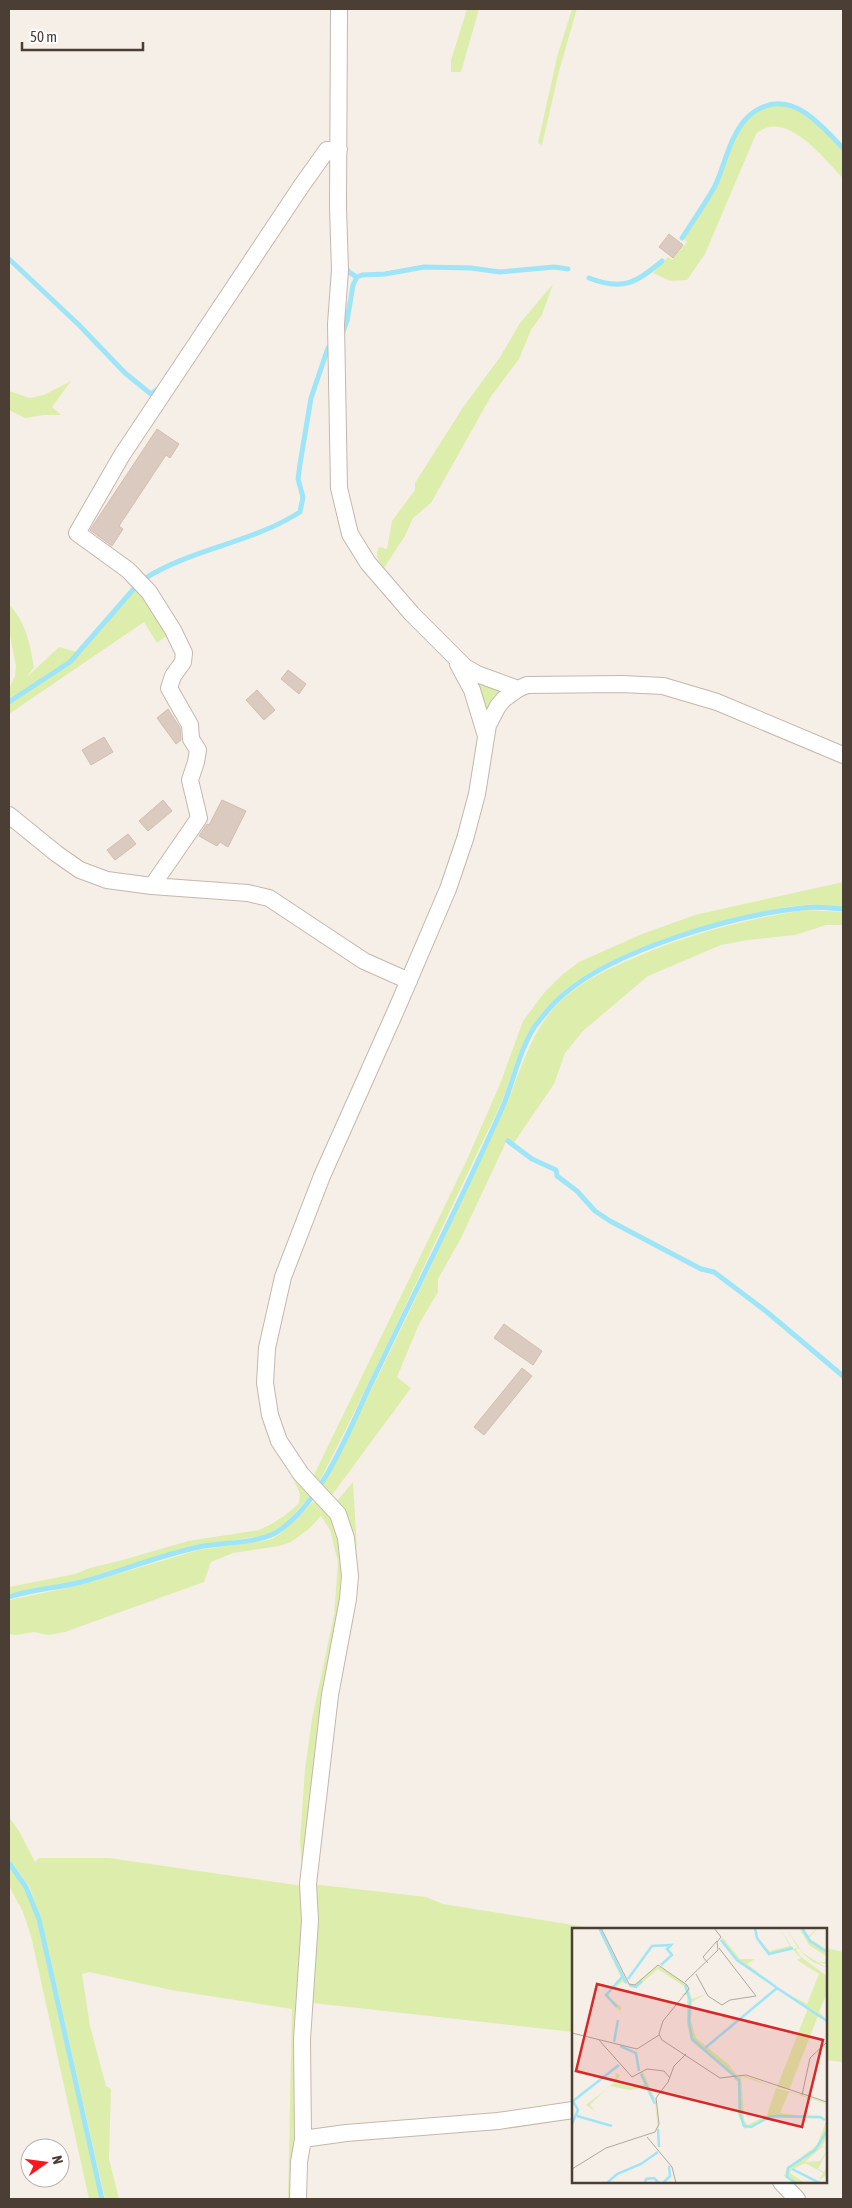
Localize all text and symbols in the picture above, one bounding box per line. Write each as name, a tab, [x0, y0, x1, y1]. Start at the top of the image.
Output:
scale bar	[22, 20, 144, 52]
text: 50 m	[30, 28, 57, 45]
inset map	[572, 1928, 827, 2183]
north arrow	[20, 2138, 70, 2188]
text: N	[49, 2154, 66, 2166]

